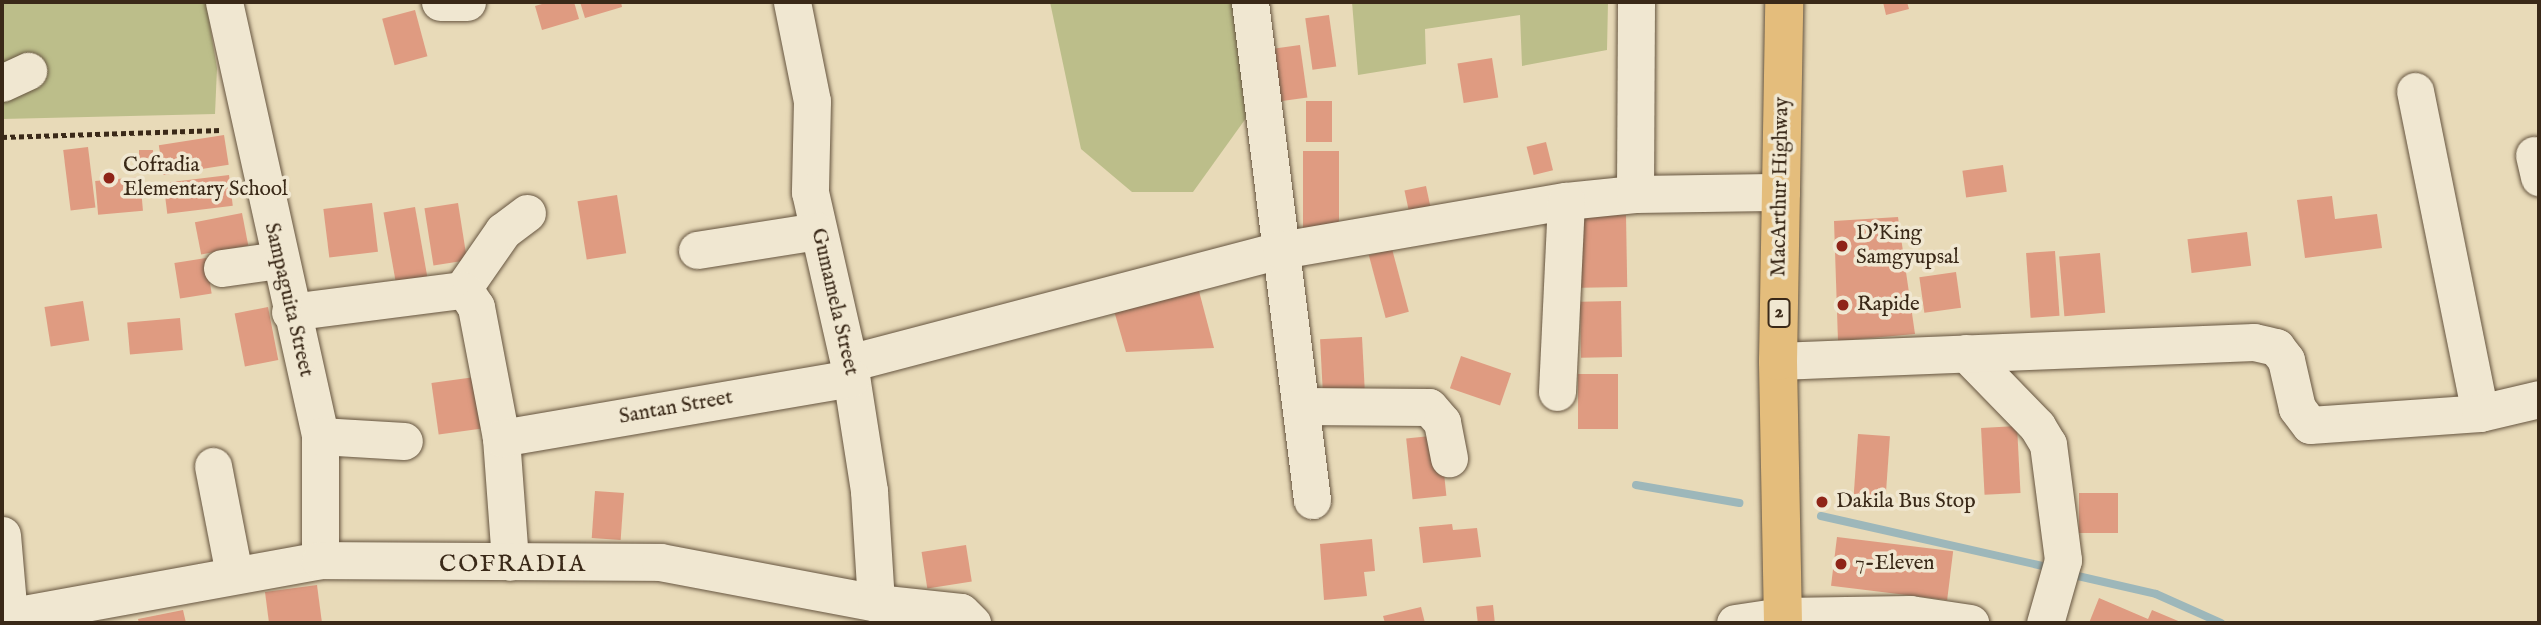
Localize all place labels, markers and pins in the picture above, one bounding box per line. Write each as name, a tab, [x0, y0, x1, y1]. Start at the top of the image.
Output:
place label: Cofradia Elementary School	[123, 153, 288, 203]
marker: Cofradia Elementary School	[101, 170, 117, 186]
place label: D'King Samgyupsal	[1856, 221, 1959, 271]
marker: D'King Samgyupsal	[1834, 238, 1850, 254]
place label: Rapide	[1857, 292, 1920, 318]
marker: Rapide	[1835, 297, 1851, 313]
place label: Dakila Bus Stop	[1836, 489, 1976, 515]
marker: Dakila Bus Stop	[1814, 494, 1830, 510]
place label: 7-Eleven	[1855, 551, 1934, 577]
marker: 7-Eleven	[1833, 556, 1849, 572]

